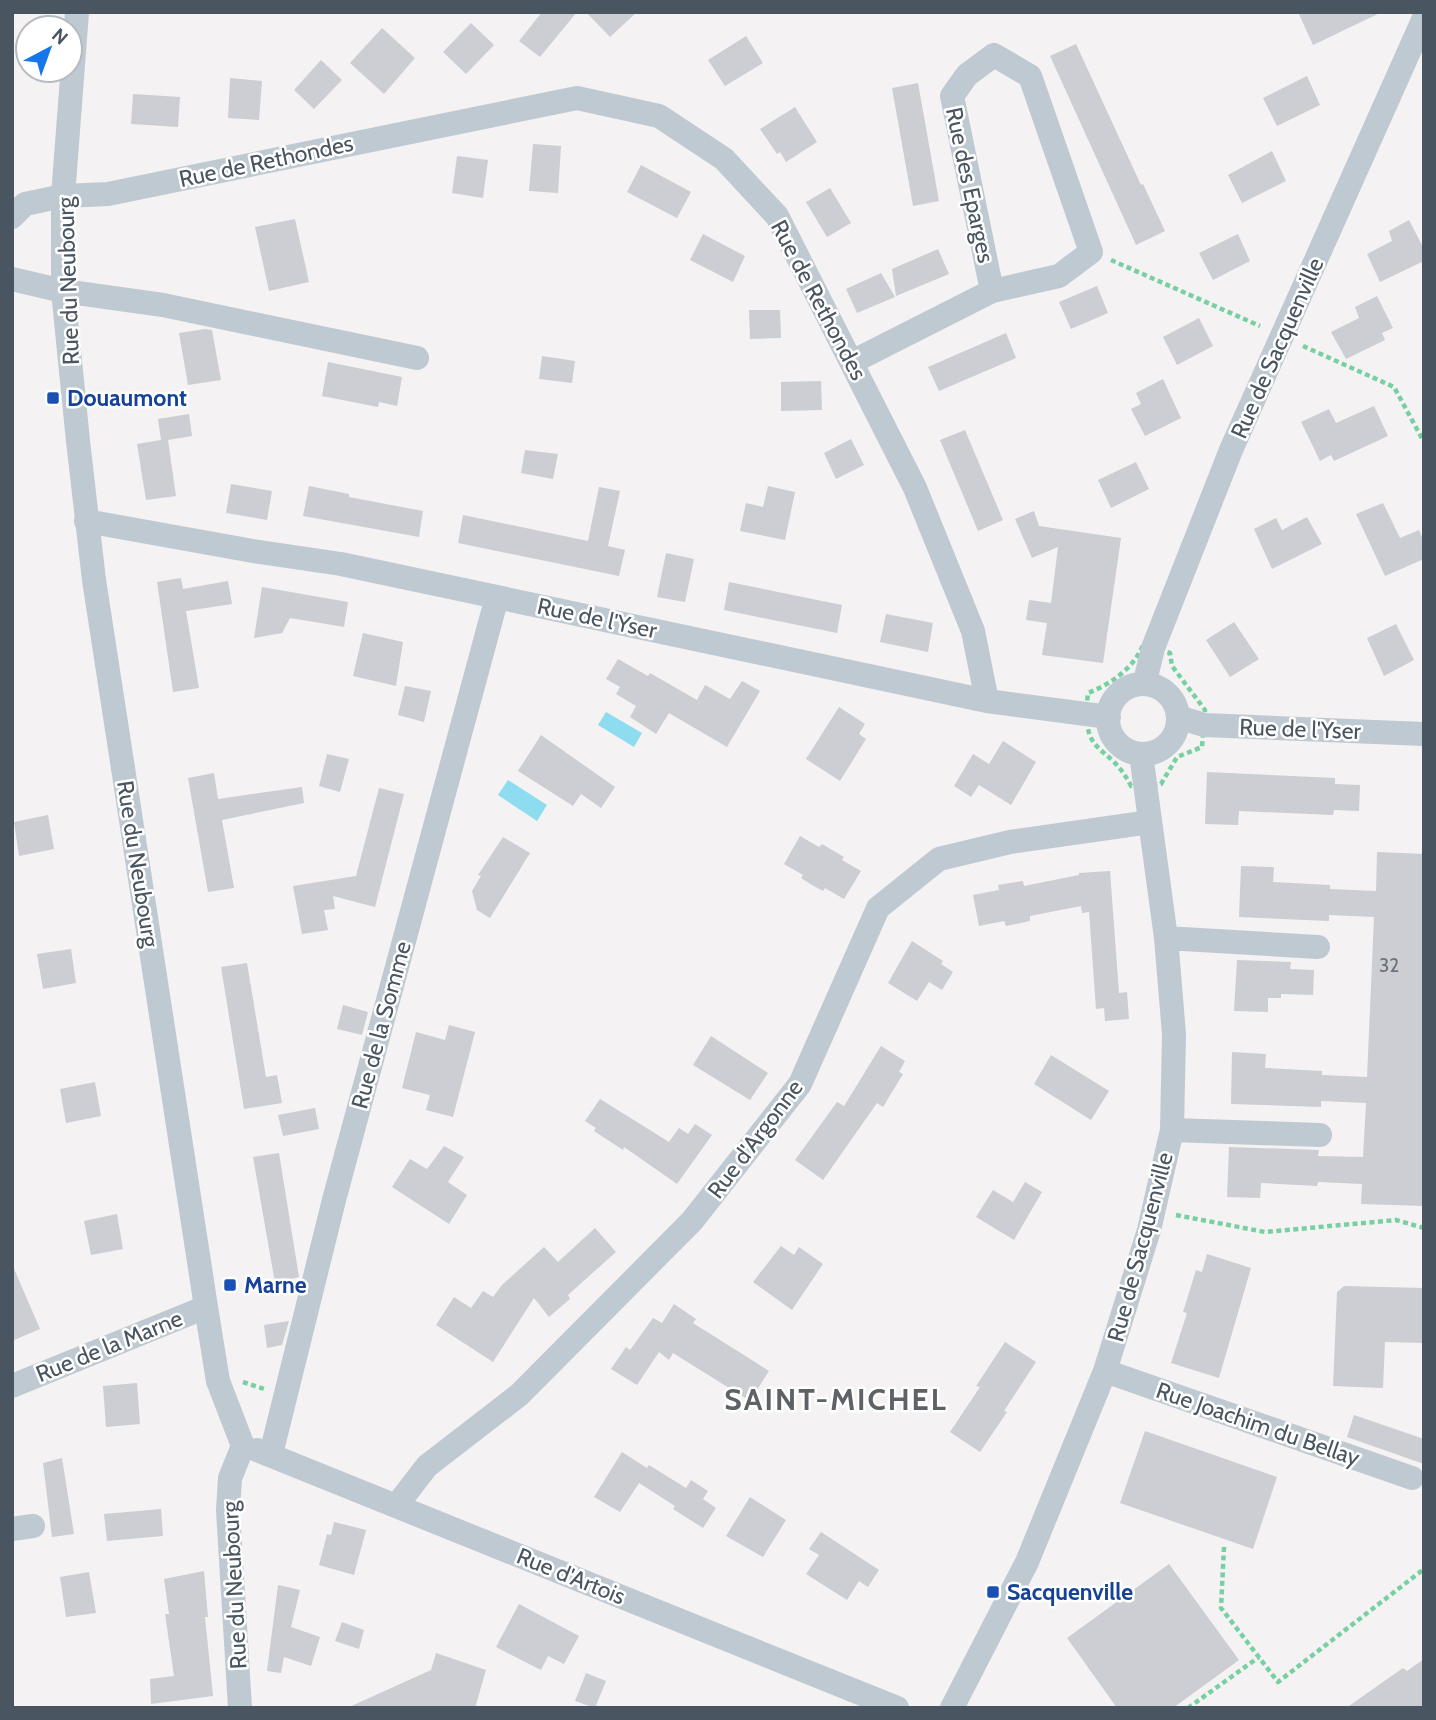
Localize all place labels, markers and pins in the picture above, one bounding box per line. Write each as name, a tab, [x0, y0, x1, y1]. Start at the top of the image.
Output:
place label: Douaumont	[67, 384, 187, 412]
marker: Douaumont	[45, 390, 61, 406]
place label: Marne	[244, 1271, 307, 1299]
marker: Marne	[222, 1277, 238, 1293]
place label: Sacquenville	[1007, 1578, 1133, 1606]
marker: Sacquenville	[985, 1584, 1001, 1600]

